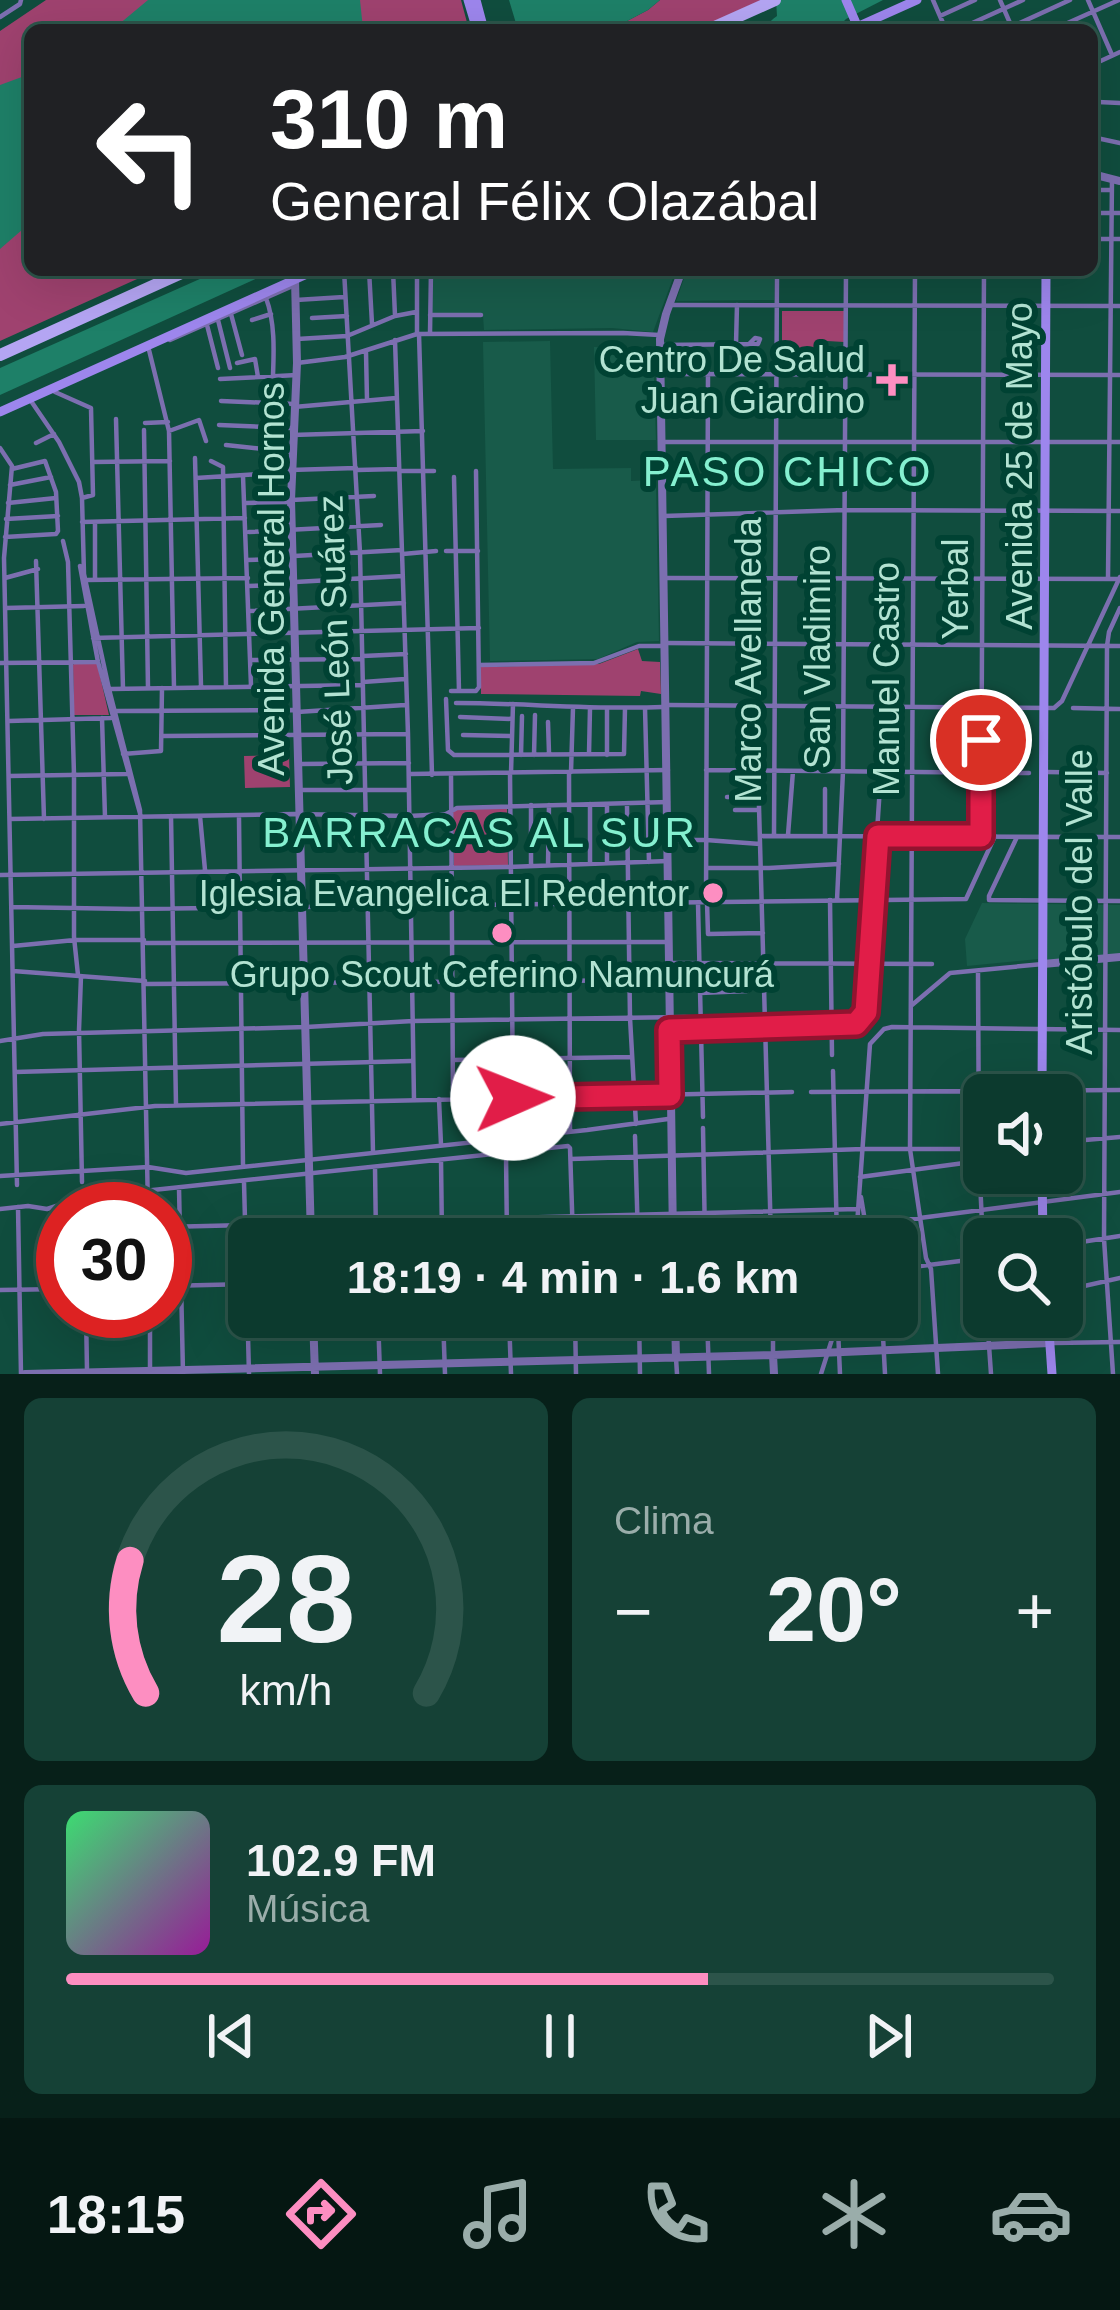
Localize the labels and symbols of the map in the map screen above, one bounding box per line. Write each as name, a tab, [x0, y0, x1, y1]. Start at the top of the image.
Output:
street label: Avenida 25 de Mayo	[999, 302, 1040, 630]
place label: Centro De Salud Juan Giardino	[599, 339, 865, 421]
marker: Centro De Salud Juan Giardino	[876, 364, 908, 396]
street label: Avenida General Hornos	[251, 382, 292, 776]
district label: PASO CHICO	[643, 448, 933, 495]
street label: José León Suárez	[309, 494, 361, 786]
street label: Marco Avellaneda	[728, 516, 769, 803]
street label: Yerbal	[935, 539, 976, 639]
street label: San Vladimiro	[797, 545, 838, 769]
street label: Manuel Castro	[866, 562, 907, 796]
pin	[930, 689, 1032, 791]
street label: Aristóbulo del Valle	[1059, 749, 1100, 1055]
district label: BARRACAS AL SUR	[262, 809, 698, 856]
place label: Iglesia Evangelica El Redentor	[199, 873, 689, 914]
marker: Iglesia Evangelica El Redentor	[700, 880, 726, 906]
marker: Grupo Scout Ceferino Namuncurá	[489, 920, 515, 946]
place label: Grupo Scout Ceferino Namuncurá	[230, 954, 775, 995]
position arrow	[450, 1035, 576, 1161]
speed limit sign: 30	[36, 1182, 192, 1338]

